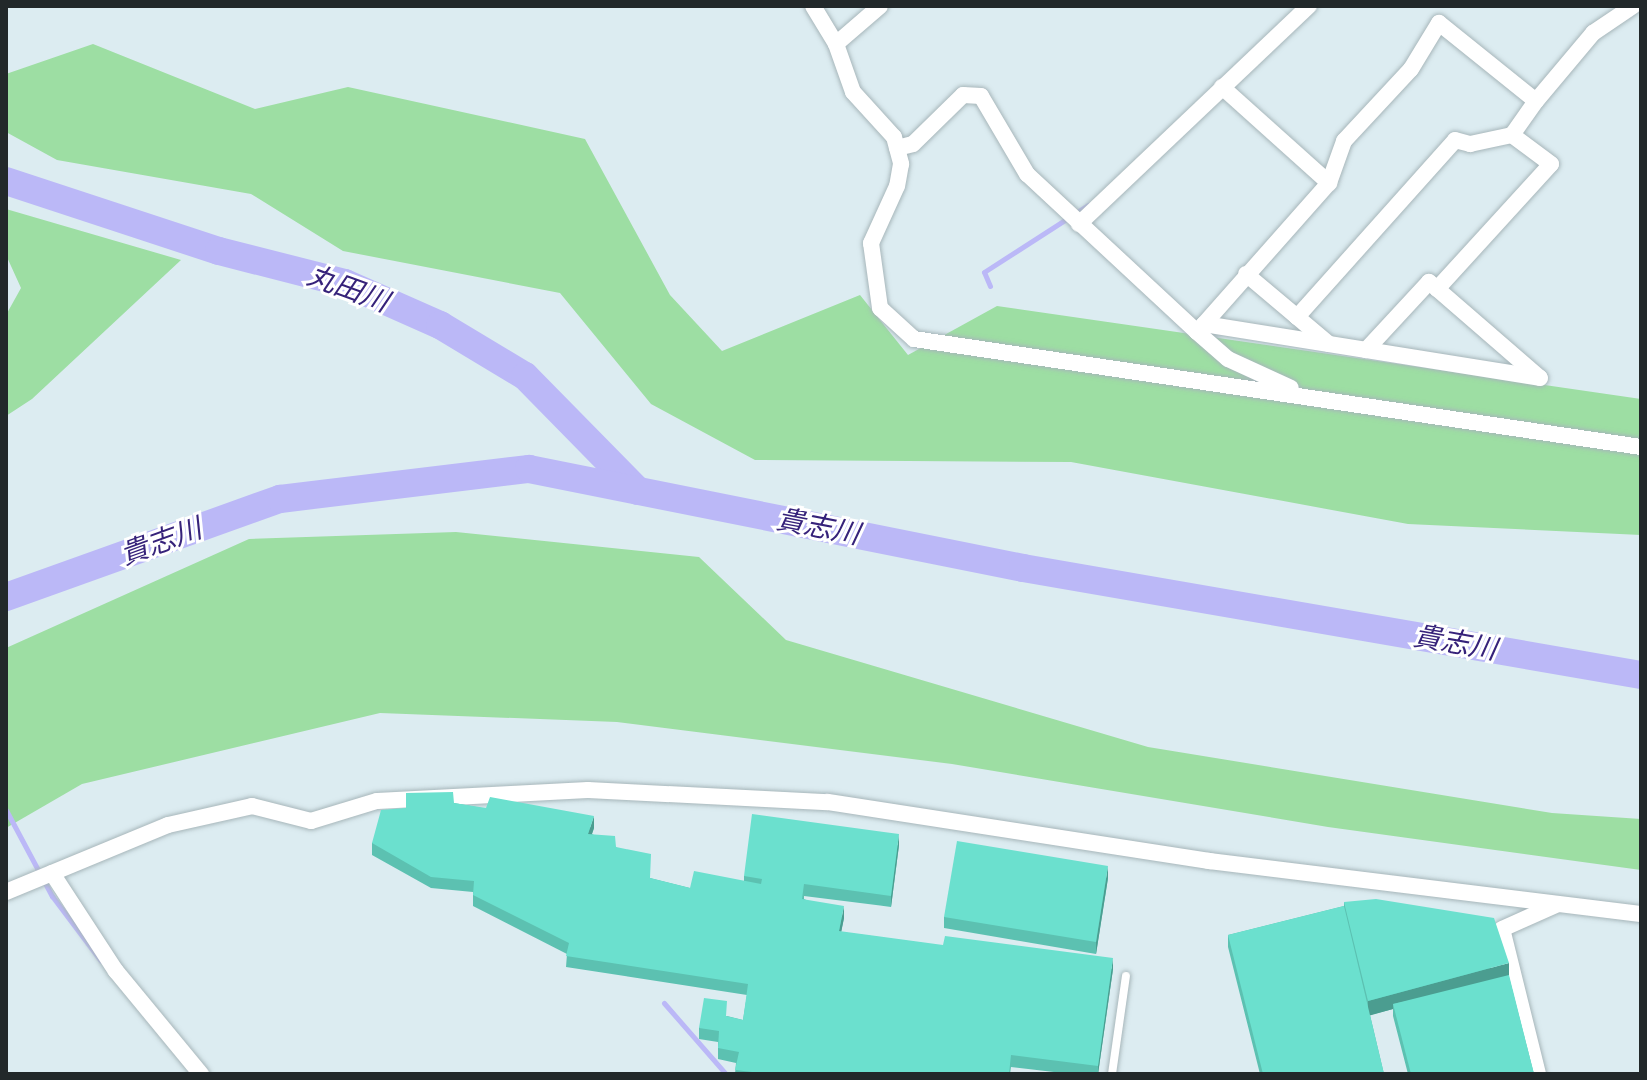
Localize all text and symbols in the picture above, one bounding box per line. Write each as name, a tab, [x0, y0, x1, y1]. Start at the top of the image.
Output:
water label: 丸田川	[303, 259, 393, 319]
water label: 貴志川	[774, 502, 862, 552]
water label: 貴志川	[116, 512, 206, 572]
water label: 貴志川	[1411, 619, 1499, 667]

